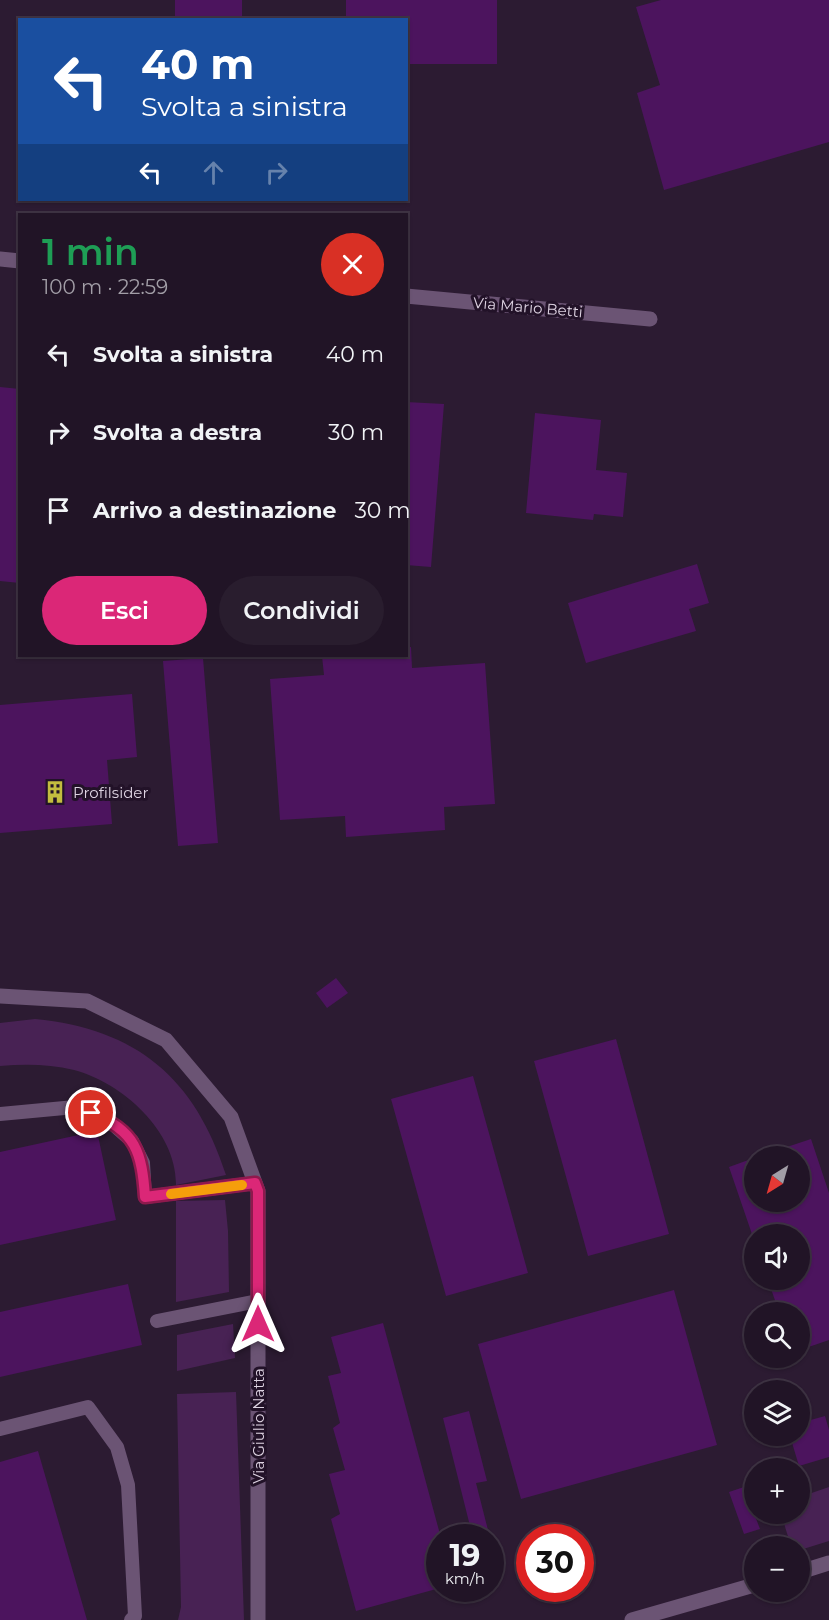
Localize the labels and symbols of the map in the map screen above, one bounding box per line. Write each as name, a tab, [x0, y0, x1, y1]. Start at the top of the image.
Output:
street label: Via Mario Betti	[472, 293, 584, 321]
building icon: Profilsider	[42, 779, 68, 805]
place label: Profilsider	[73, 783, 148, 802]
pin	[65, 1087, 116, 1138]
north arrow	[744, 1146, 810, 1212]
position arrow	[226, 1292, 290, 1356]
street label: Via Giulio Natta	[249, 1368, 268, 1484]
speed limit sign: 30	[516, 1524, 594, 1602]

